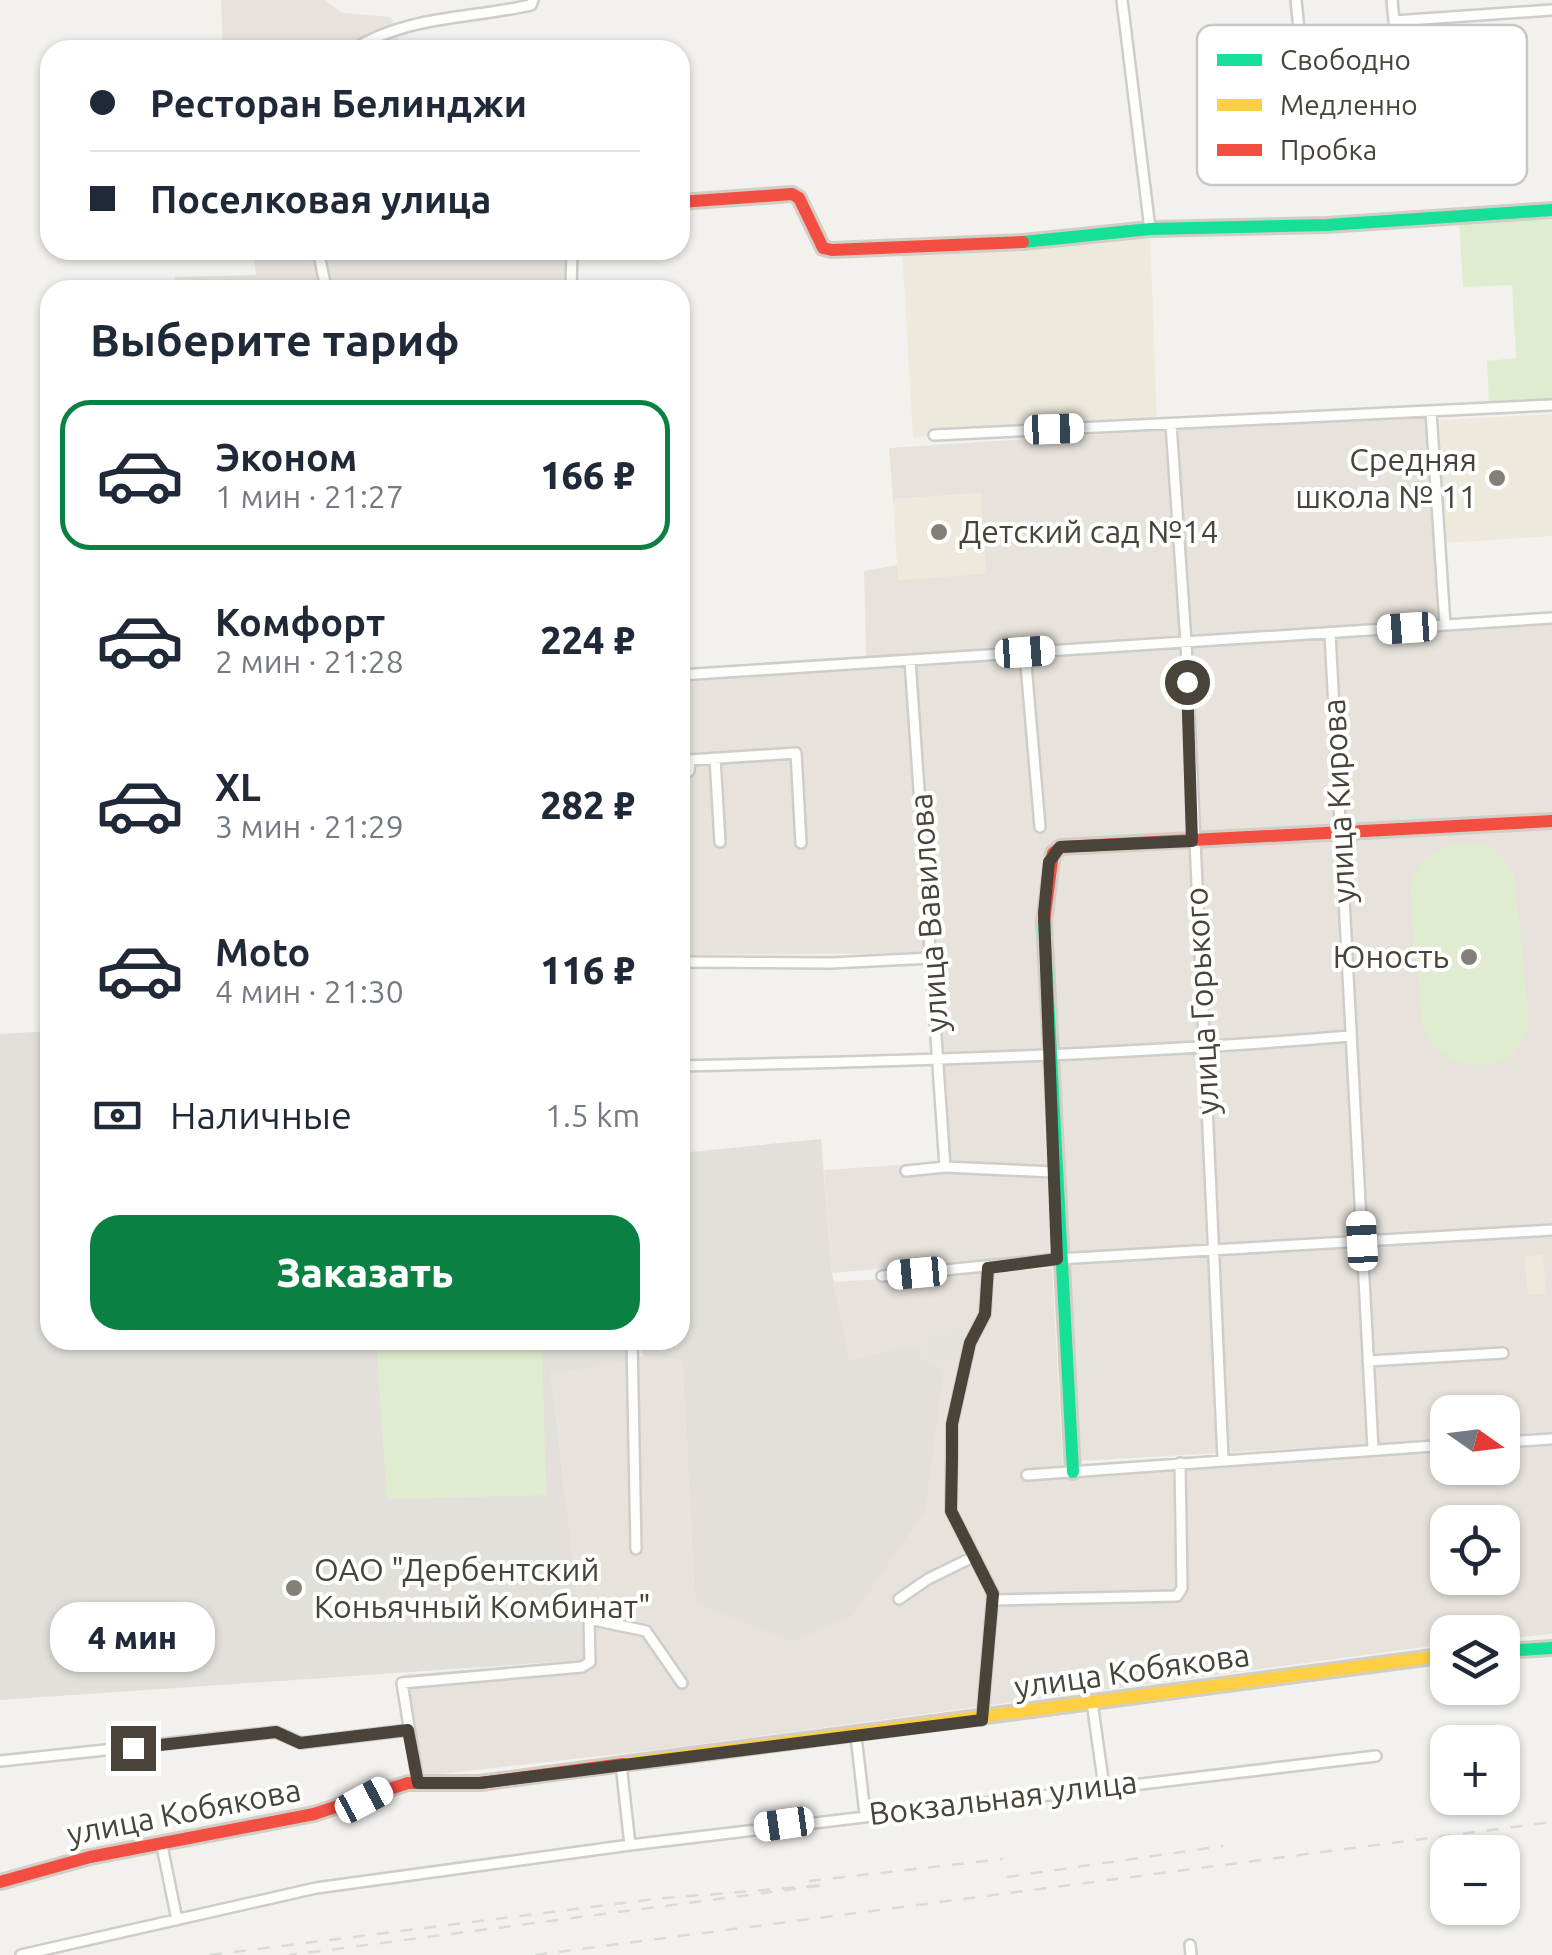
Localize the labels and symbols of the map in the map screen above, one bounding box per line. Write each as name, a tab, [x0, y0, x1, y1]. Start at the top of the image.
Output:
legend	[1197, 25, 1527, 185]
text: Свободно	[1280, 44, 1411, 75]
text: Медленно	[1280, 89, 1418, 120]
text: Пробка	[1280, 134, 1377, 165]
car	[1023, 413, 1085, 445]
place label: Средняя школа № 11	[1295, 441, 1477, 514]
marker: Средняя школа № 11	[1486, 467, 1508, 489]
place label: Детский сад №14	[959, 513, 1218, 549]
marker: Детский сад №14	[928, 521, 950, 543]
car	[1376, 611, 1438, 645]
car	[994, 635, 1056, 669]
route start	[1165, 660, 1210, 705]
street label: улица Кирова	[1315, 698, 1361, 904]
street label: улица Вавилова	[902, 792, 954, 1034]
street label: улица Горького	[1177, 886, 1225, 1116]
place label: Юность	[1333, 938, 1449, 974]
marker: Юность	[1458, 946, 1480, 968]
car	[1345, 1210, 1379, 1272]
car	[886, 1255, 948, 1291]
north arrow	[1430, 1395, 1520, 1485]
place label: ОАО "Дербентский Коньячный Комбинат"	[314, 1551, 651, 1624]
marker: ОАО "Дербентский Коньячный Комбинат"	[283, 1577, 305, 1599]
callout: 4 мин	[51, 1603, 216, 1673]
street label: улица Кобякова	[1012, 1636, 1252, 1704]
route end	[111, 1726, 156, 1771]
street label: Вокзальная улица	[867, 1763, 1139, 1831]
street label: улица Кобякова	[64, 1771, 304, 1851]
car	[330, 1773, 398, 1827]
car	[752, 1805, 816, 1843]

